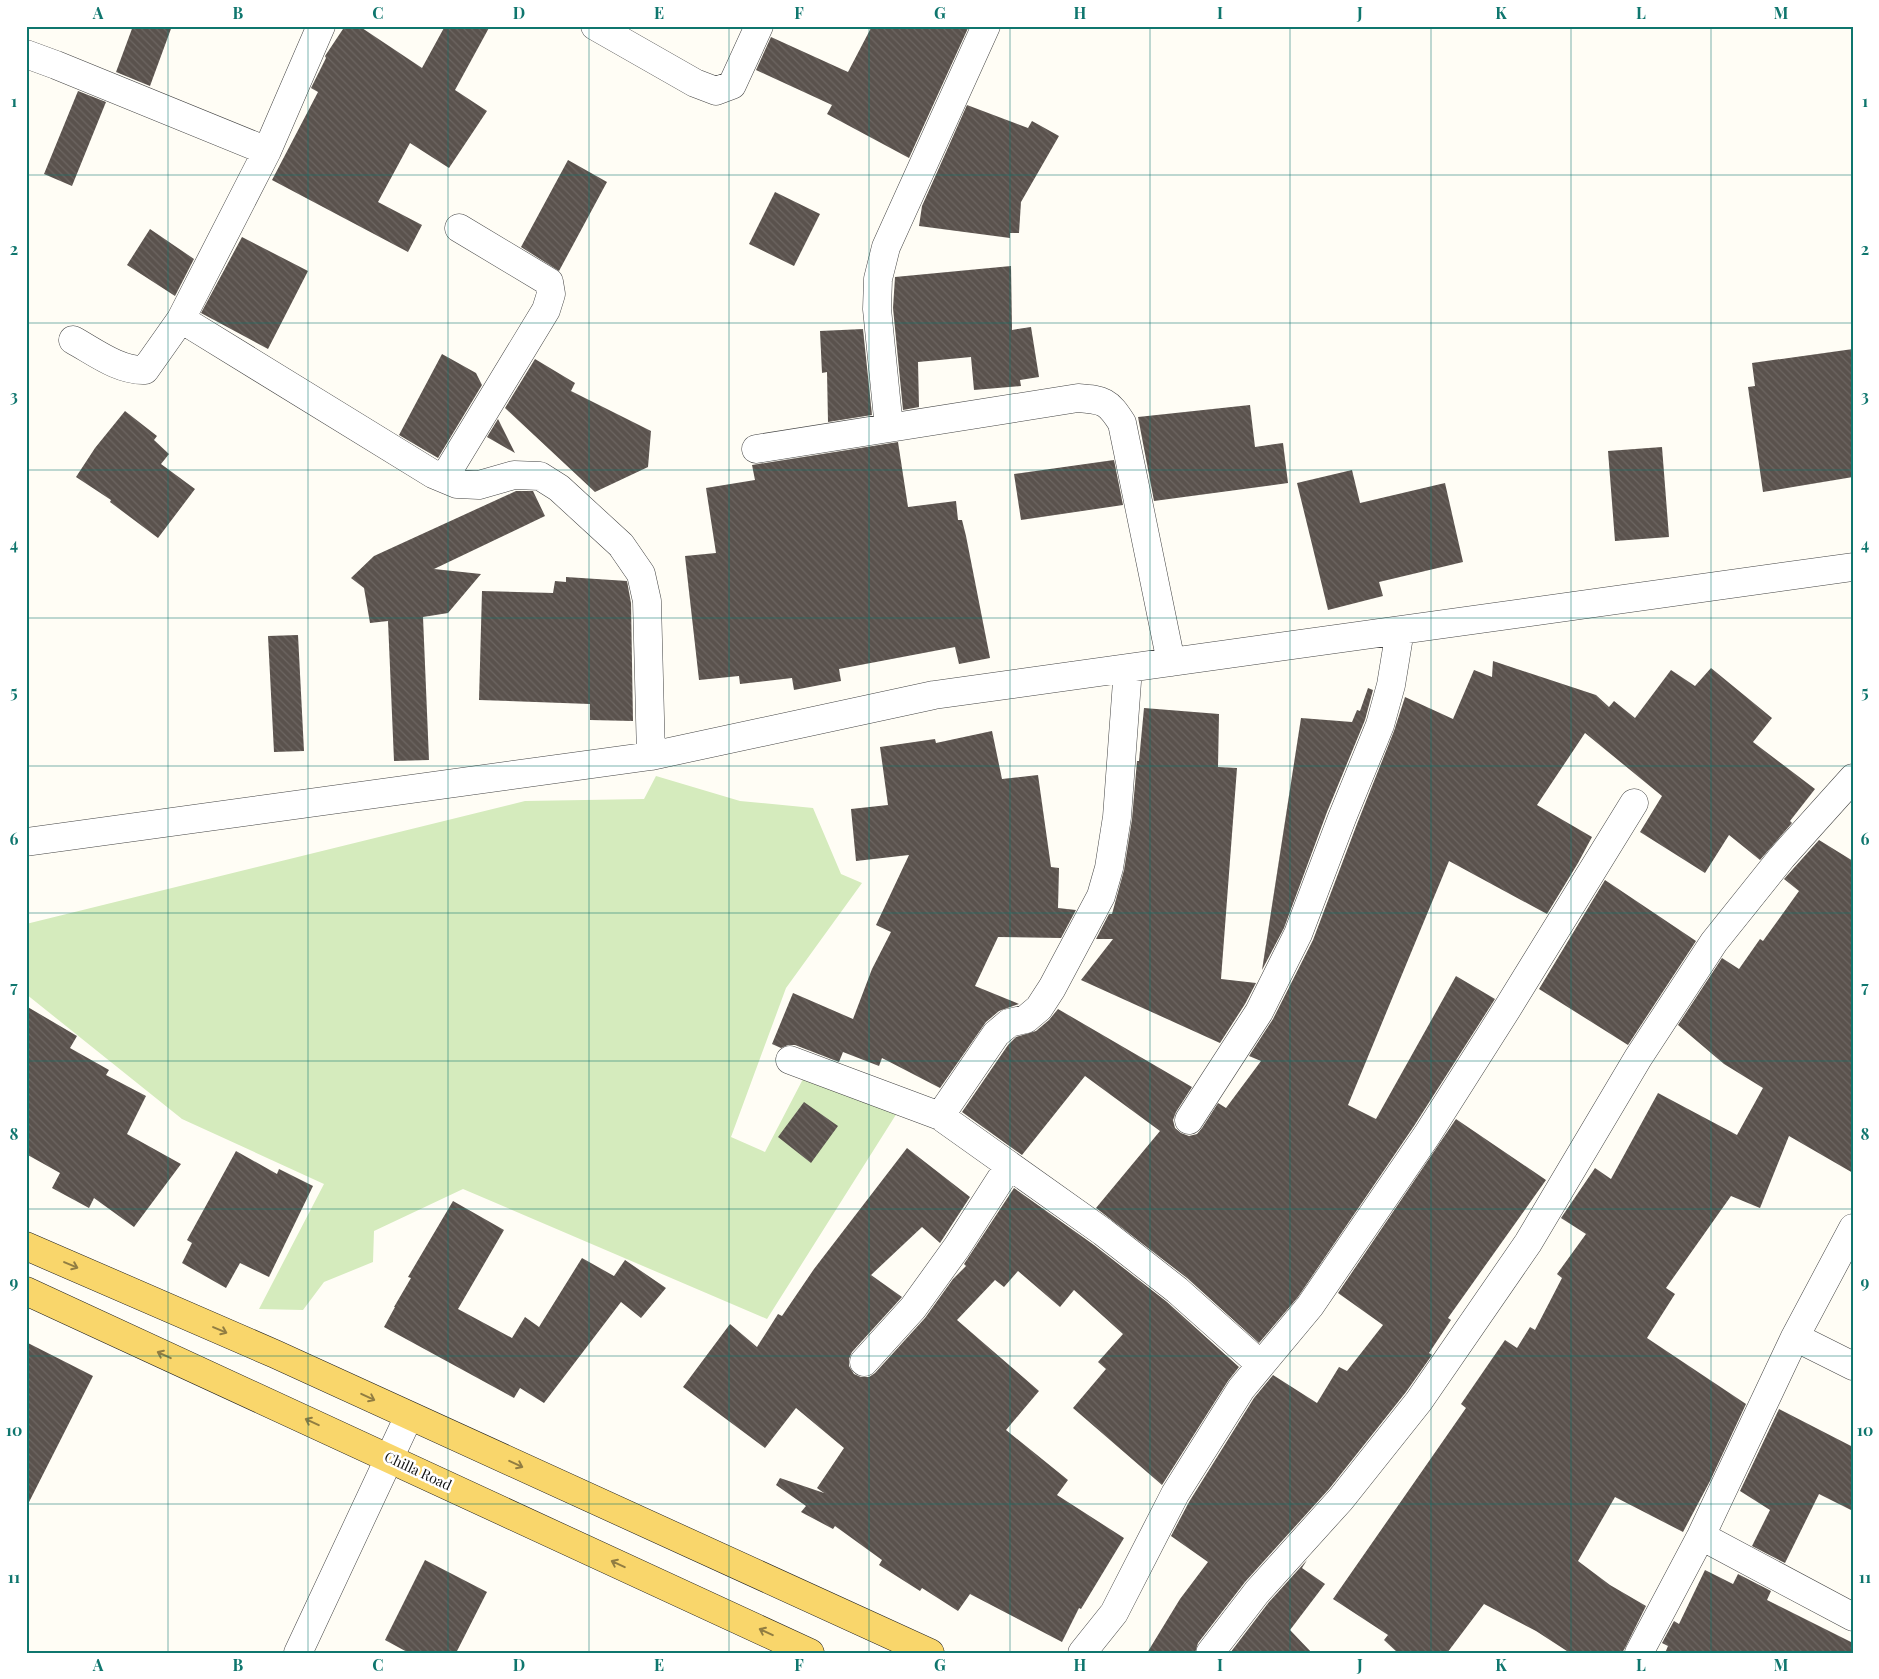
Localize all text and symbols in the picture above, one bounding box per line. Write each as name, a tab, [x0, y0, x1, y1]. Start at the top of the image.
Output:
text: A	[92, 2, 104, 23]
text: B	[233, 2, 244, 23]
text: C	[372, 2, 384, 23]
text: D	[513, 2, 525, 23]
text: E	[654, 2, 664, 23]
text: F	[794, 2, 804, 23]
text: G	[934, 2, 946, 23]
text: H	[1074, 2, 1087, 23]
text: I	[1217, 2, 1223, 23]
text: J	[1356, 2, 1363, 23]
text: K	[1495, 2, 1507, 23]
text: L	[1636, 2, 1646, 23]
text: M	[1774, 2, 1789, 23]
text: 1	[11, 90, 17, 111]
text: 1	[1862, 90, 1868, 111]
text: 2	[10, 238, 18, 259]
text: 2	[1861, 238, 1869, 259]
text: 3	[10, 385, 18, 406]
text: 3	[1861, 385, 1869, 406]
text: 4	[10, 533, 18, 554]
text: 4	[1861, 533, 1869, 554]
text: 5	[10, 681, 18, 702]
text: 5	[1861, 681, 1869, 702]
text: 6	[10, 828, 19, 849]
text: 6	[1861, 828, 1870, 849]
text: 7	[10, 976, 18, 997]
text: 7	[1861, 976, 1869, 997]
text: 8	[10, 1123, 19, 1144]
text: 8	[1861, 1123, 1870, 1144]
one-way arrow	[63, 1261, 78, 1271]
text: 9	[10, 1271, 19, 1292]
text: 9	[1861, 1271, 1870, 1292]
one-way arrow	[212, 1325, 227, 1335]
one-way arrow	[157, 1349, 172, 1359]
one-way arrow	[360, 1392, 375, 1402]
one-way arrow	[305, 1417, 320, 1427]
text: 10	[6, 1419, 22, 1440]
text: 10	[1857, 1419, 1873, 1440]
street label: Chilla Road	[382, 1447, 455, 1494]
one-way arrow	[508, 1460, 523, 1470]
one-way arrow	[611, 1559, 626, 1568]
text: 11	[8, 1566, 20, 1587]
text: 11	[1859, 1566, 1871, 1587]
one-way arrow	[759, 1627, 774, 1637]
text: A	[92, 1654, 104, 1675]
text: B	[233, 1654, 244, 1675]
text: C	[372, 1654, 384, 1675]
text: D	[513, 1654, 525, 1675]
text: E	[654, 1654, 664, 1675]
text: F	[794, 1654, 804, 1675]
text: G	[934, 1654, 946, 1675]
text: H	[1074, 1654, 1087, 1675]
text: I	[1217, 1654, 1223, 1675]
text: J	[1356, 1654, 1363, 1675]
text: K	[1495, 1654, 1507, 1675]
text: L	[1636, 1654, 1646, 1675]
text: M	[1774, 1654, 1789, 1675]

